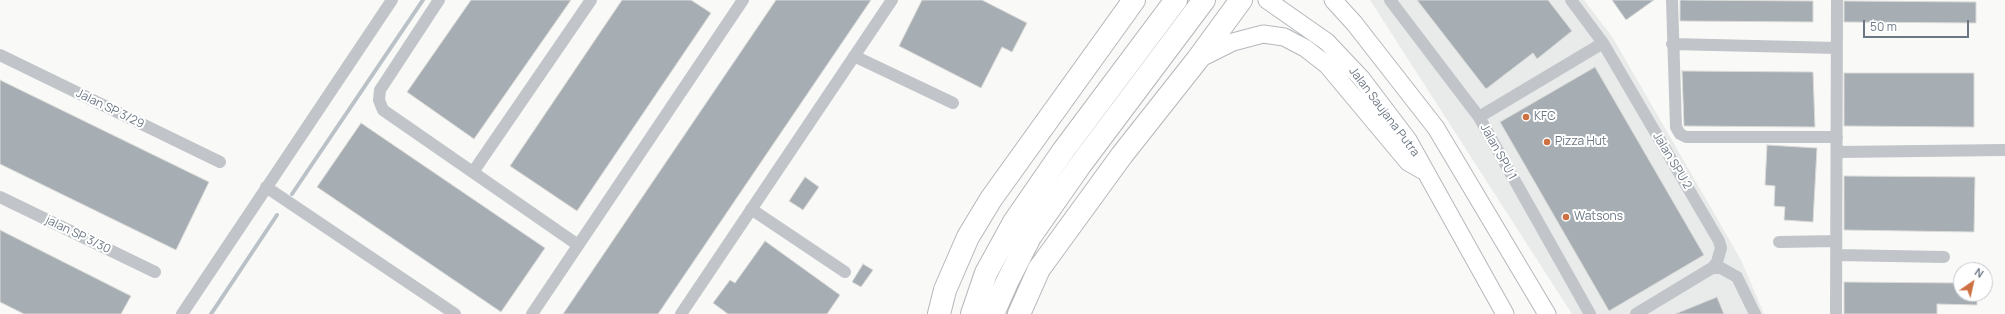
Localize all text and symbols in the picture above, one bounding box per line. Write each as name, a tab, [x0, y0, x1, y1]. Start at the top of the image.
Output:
scale bar	[1865, 12, 1971, 38]
text: 50 m	[1870, 18, 1897, 35]
street label: Jalan Saujana Putra	[1346, 64, 1422, 160]
street label: Jalan SP 3/29	[74, 86, 146, 132]
place label: KFC	[1534, 110, 1556, 124]
marker: KFC	[1521, 112, 1531, 122]
street label: Jalan SPU 1	[1477, 122, 1519, 182]
street label: Jalan SPU 2	[1649, 130, 1695, 192]
place label: Pizza Hut	[1555, 135, 1607, 149]
marker: Pizza Hut	[1542, 137, 1552, 147]
place label: Watsons	[1574, 210, 1623, 224]
marker: Watsons	[1561, 212, 1571, 222]
street label: jalan SP 3/30	[43, 213, 113, 257]
north arrow	[1953, 262, 1993, 302]
text: N	[1972, 264, 1987, 281]

